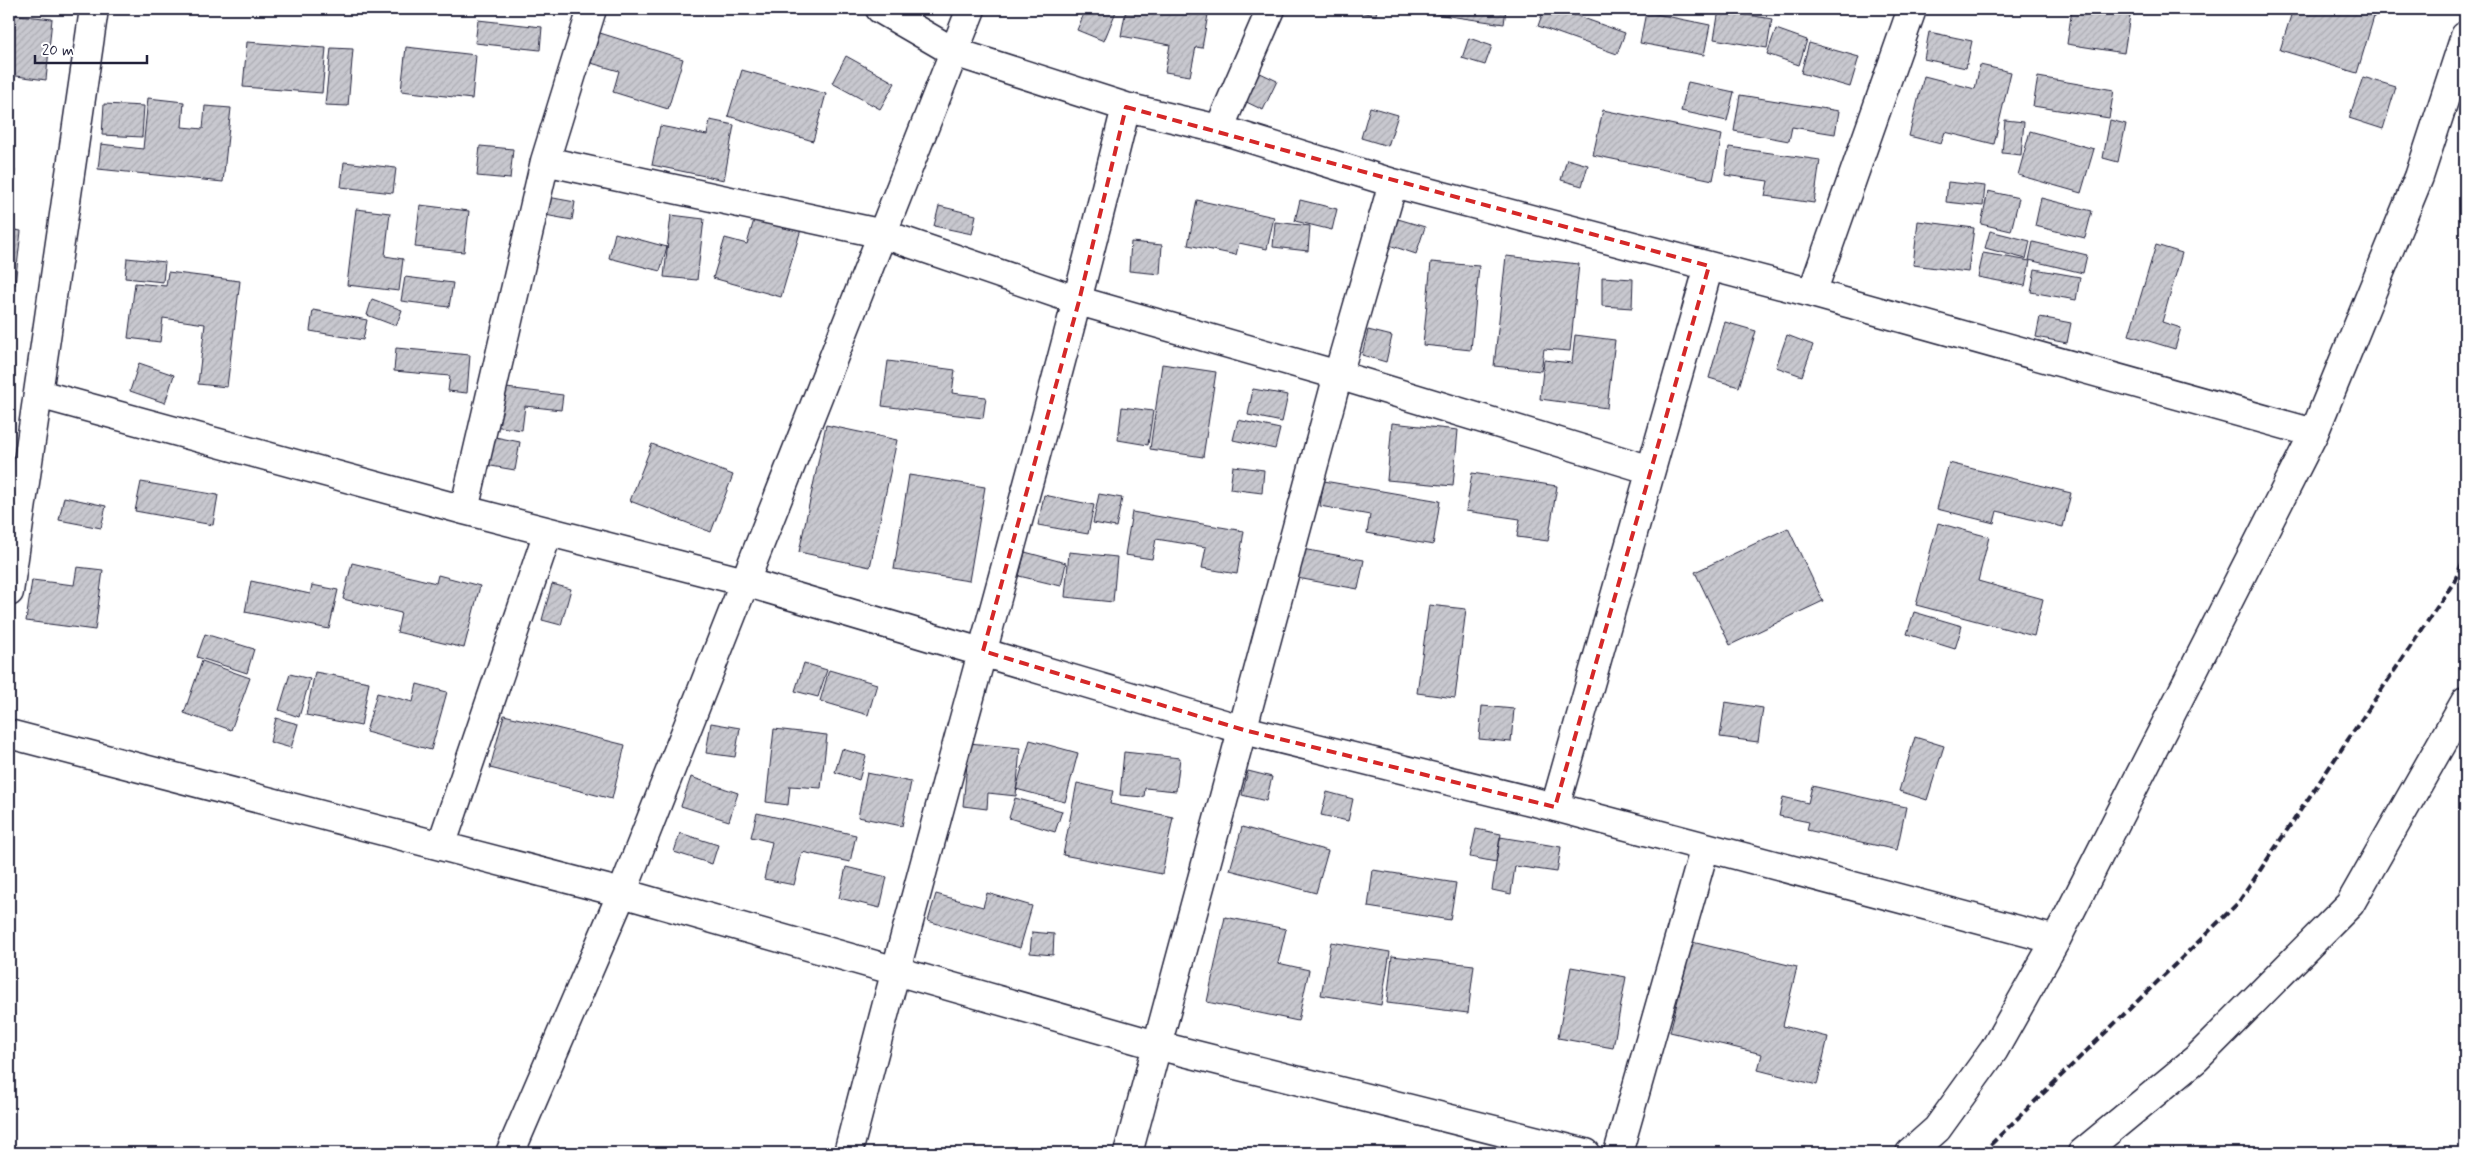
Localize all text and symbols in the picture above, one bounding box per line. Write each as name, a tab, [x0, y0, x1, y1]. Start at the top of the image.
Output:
scale bar	[35, 32, 148, 64]
text: 20 m	[42, 41, 74, 61]

